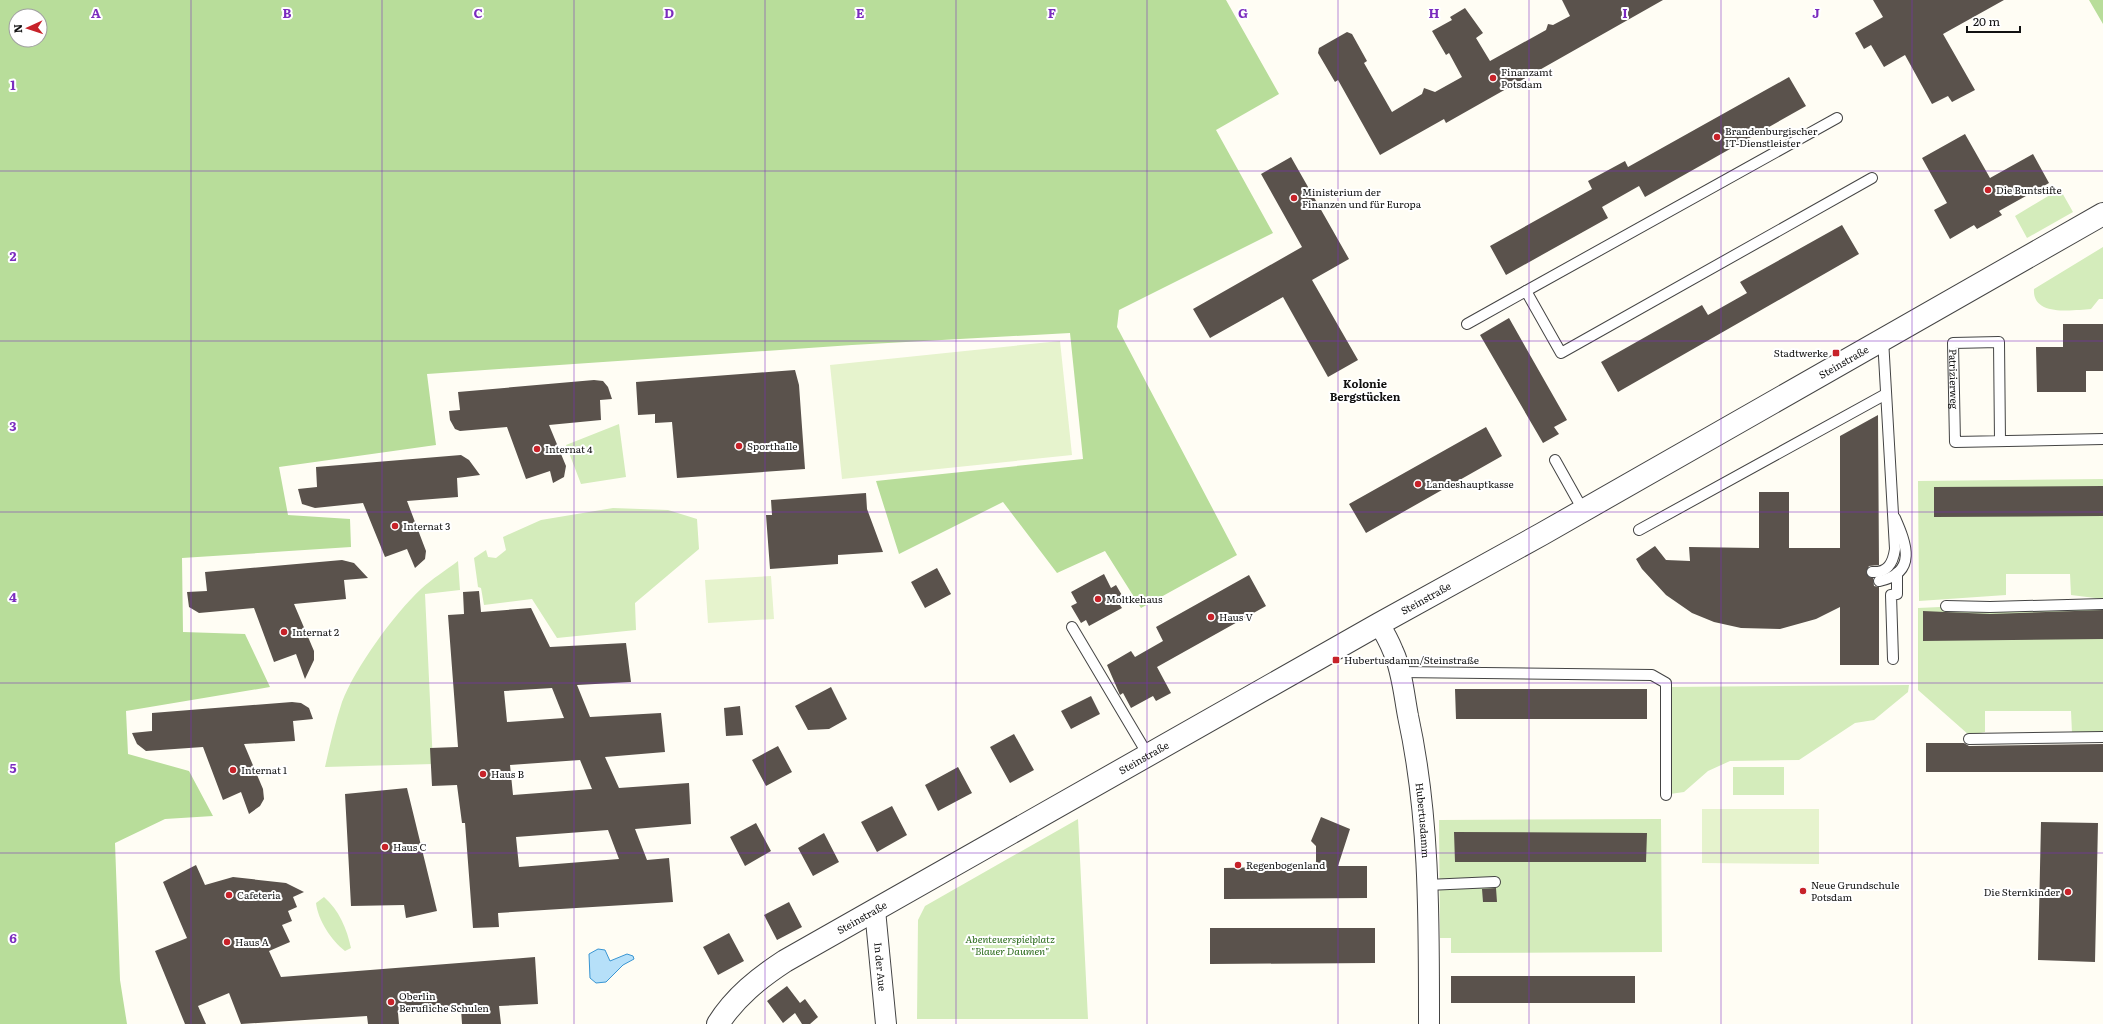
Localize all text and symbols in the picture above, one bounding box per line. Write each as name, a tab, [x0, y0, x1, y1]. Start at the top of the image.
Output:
text: A	[91, 3, 101, 22]
text: B	[283, 3, 292, 22]
text: C	[473, 3, 483, 22]
text: D	[664, 3, 674, 22]
text: E	[856, 3, 865, 22]
text: F	[1048, 3, 1056, 22]
text: G	[1238, 3, 1248, 22]
text: H	[1429, 3, 1440, 22]
text: I	[1622, 3, 1628, 22]
text: J	[1812, 3, 1820, 22]
north arrow	[8, 8, 48, 48]
scale bar	[1967, 8, 2020, 34]
text: 20 m	[1973, 12, 2000, 30]
text: N	[9, 24, 25, 34]
place label: Finanzamt Potsdam	[1501, 64, 1553, 91]
marker: Finanzamt Potsdam	[1488, 73, 1498, 83]
text: 1	[10, 75, 16, 94]
place label: Brandenburgischer IT-Dienstleister	[1725, 123, 1818, 150]
marker: Brandenburgischer IT-Dienstleister	[1712, 132, 1722, 142]
place label: Die Buntstifte	[1996, 182, 2062, 197]
place label: Ministerium der Finanzen und für Europa	[1302, 184, 1422, 211]
marker: Die Buntstifte	[1983, 185, 1993, 195]
marker: Ministerium der Finanzen und für Europa	[1289, 193, 1299, 203]
text: 2	[10, 246, 17, 265]
street label: Steinstraße	[1816, 341, 1871, 382]
place label: Stadtwerke	[1774, 345, 1828, 360]
marker: Stadtwerke	[1831, 348, 1841, 358]
street label: Patrizierweg	[1946, 349, 1962, 410]
district label: Kolonie Bergstücken	[1330, 375, 1401, 404]
text: 3	[9, 416, 17, 435]
place label: Sporthalle	[747, 438, 797, 453]
place label: Internat 4	[545, 441, 593, 456]
marker: Sporthalle	[734, 441, 744, 451]
marker: Internat 4	[532, 444, 542, 454]
place label: Landeshauptkasse	[1426, 476, 1514, 491]
marker: Landeshauptkasse	[1413, 479, 1423, 489]
place label: Internat 3	[403, 518, 450, 533]
marker: Internat 3	[390, 521, 400, 531]
street label: Steinstraße	[1398, 578, 1453, 618]
text: 4	[9, 587, 17, 606]
place label: Moltkehaus	[1106, 591, 1163, 606]
marker: Moltkehaus	[1093, 594, 1103, 604]
place label: Haus V	[1219, 609, 1253, 624]
marker: Haus V	[1206, 612, 1216, 622]
place label: Internat 2	[292, 624, 339, 639]
marker: Internat 2	[279, 627, 289, 637]
place label: Hubertusdamm/Steinstraße	[1344, 652, 1479, 667]
marker: Hubertusdamm/Steinstraße	[1331, 655, 1341, 665]
street label: Steinstraße	[1116, 737, 1171, 777]
text: 5	[9, 758, 17, 777]
place label: Internat 1	[241, 762, 287, 777]
marker: Internat 1	[228, 765, 238, 775]
place label: Haus B	[491, 766, 524, 781]
marker: Haus B	[478, 769, 488, 779]
street label: Hubertusdamm	[1412, 782, 1434, 859]
place label: Haus C	[393, 839, 426, 854]
marker: Haus C	[380, 842, 390, 852]
place label: Regenbogenland	[1246, 857, 1325, 872]
marker: Regenbogenland	[1233, 860, 1243, 870]
place label: Neue Grundschule Potsdam	[1811, 877, 1899, 904]
place label: Die Sternkinder	[1984, 884, 2060, 899]
marker: Neue Grundschule Potsdam	[1798, 886, 1808, 896]
place label: Cafeteria	[237, 887, 281, 902]
marker: Die Sternkinder	[2063, 887, 2073, 897]
marker: Cafeteria	[224, 890, 234, 900]
street label: Steinstraße	[834, 897, 889, 937]
text: 6	[9, 928, 17, 947]
park label: Abenteuerspielplatz "Blauer Daumen"	[965, 931, 1055, 958]
place label: Haus A	[235, 934, 269, 949]
marker: Haus A	[222, 937, 232, 947]
street label: In der Aue	[871, 942, 891, 992]
place label: Oberlin Berufliche Schulen	[399, 988, 489, 1015]
marker: Oberlin Berufliche Schulen	[386, 997, 396, 1007]

